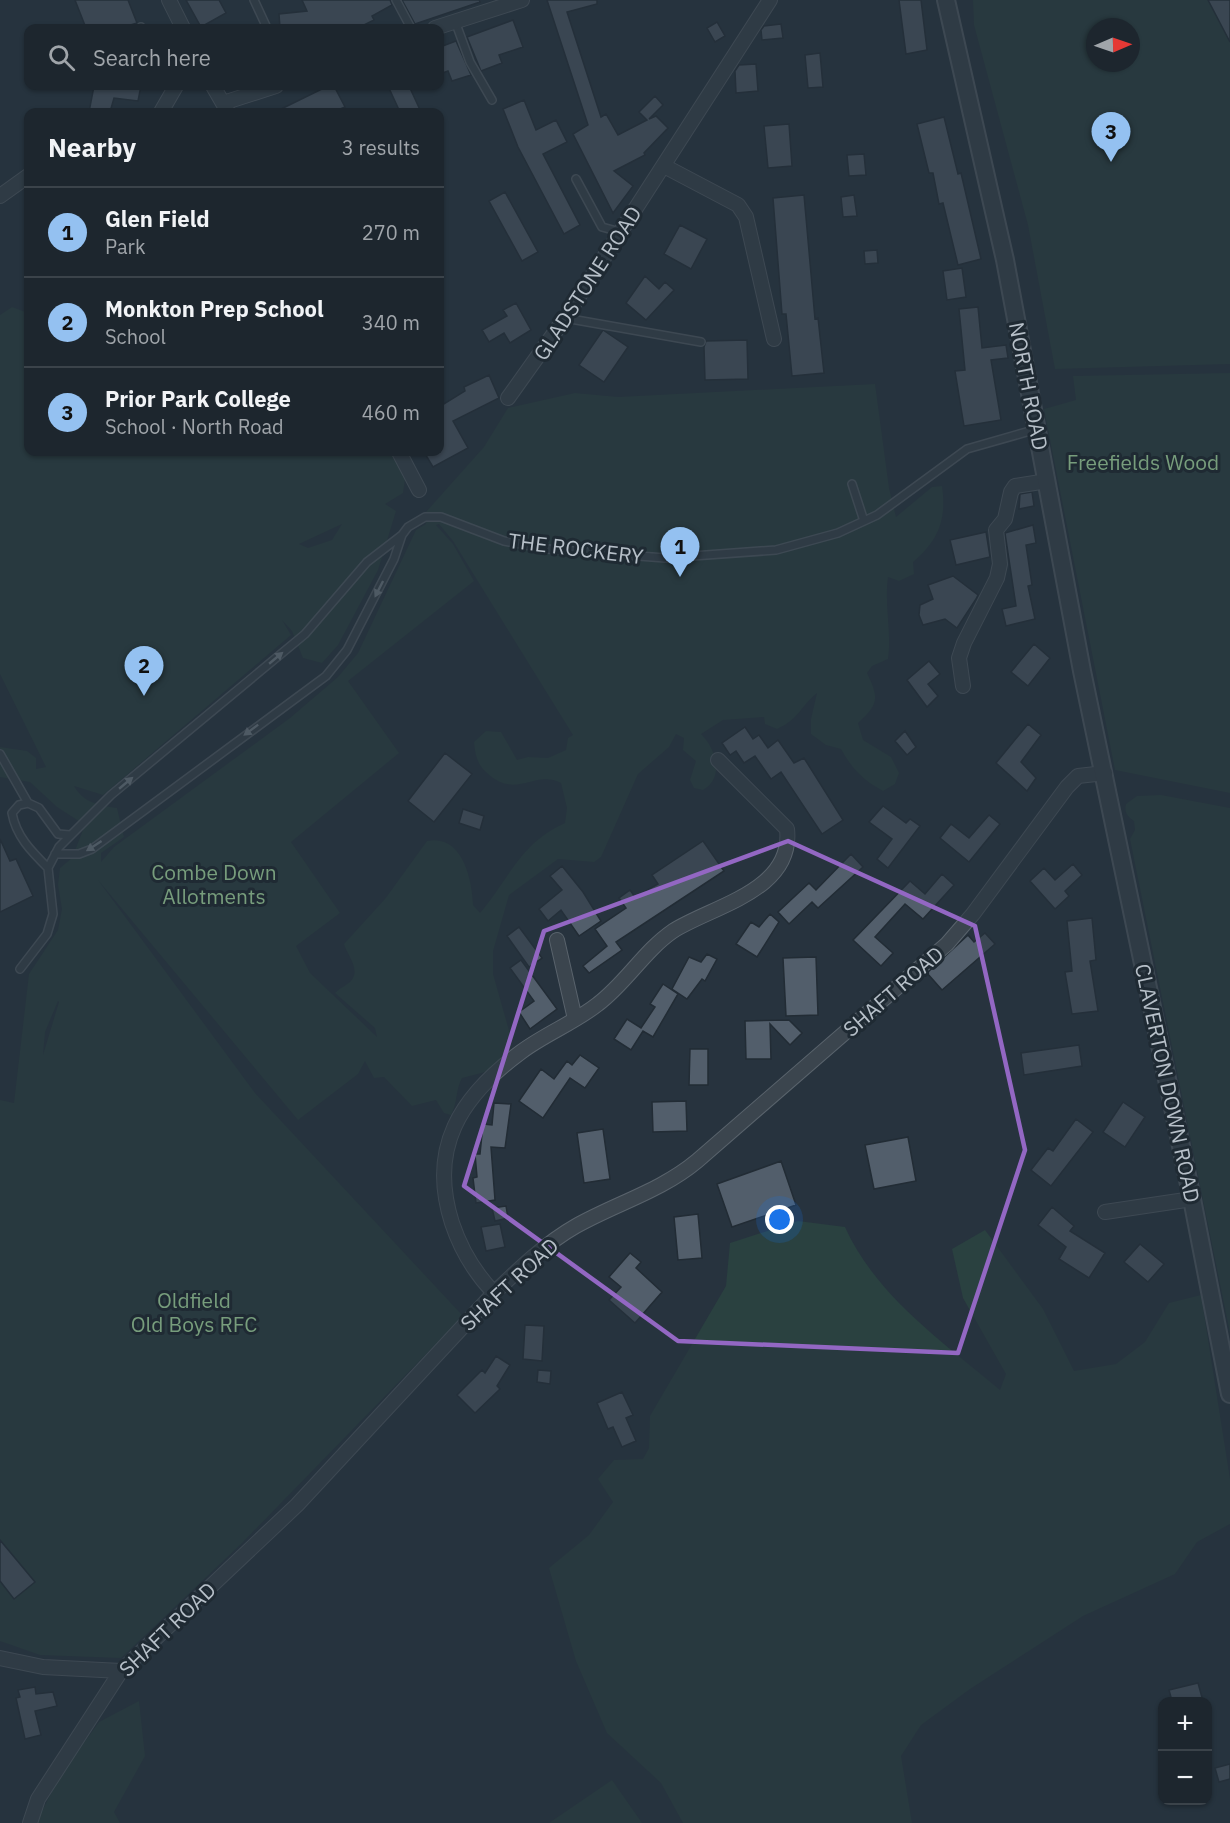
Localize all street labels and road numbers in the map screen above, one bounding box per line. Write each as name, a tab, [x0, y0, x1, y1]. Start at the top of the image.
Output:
street label: GLADSTONE ROAD	[527, 200, 647, 366]
street label: NORTH ROAD	[1003, 320, 1055, 452]
street label: THE ROCKERY	[507, 526, 646, 570]
street label: SHAFT ROAD	[837, 940, 949, 1042]
street label: CLAVERTON DOWN ROAD	[1129, 961, 1207, 1205]
street label: SHAFT ROAD	[454, 1231, 564, 1337]
street label: SHAFT ROAD	[112, 1576, 222, 1682]

